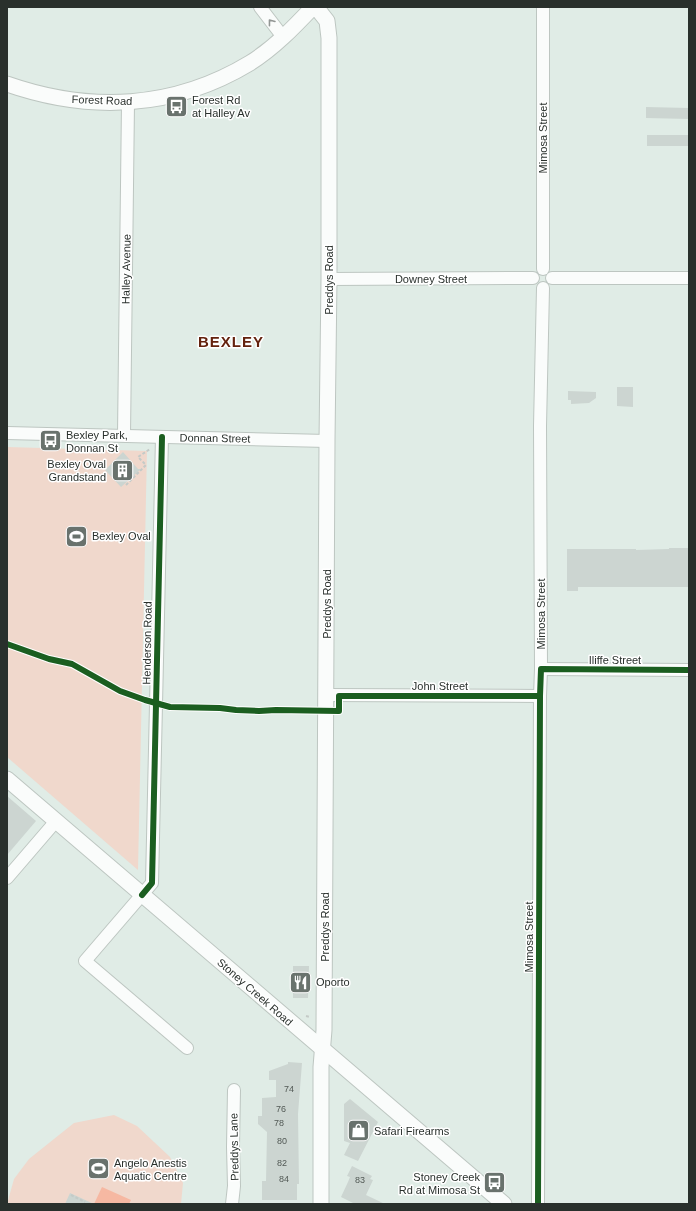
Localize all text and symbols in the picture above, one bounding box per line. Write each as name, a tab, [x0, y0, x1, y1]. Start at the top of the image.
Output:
one-way arrow	[269, 19, 276, 26]
street label: Forest Road	[72, 93, 132, 107]
bus stop icon: Forest Rd at Halley Av	[163, 93, 189, 119]
place label: Forest Rd at Halley Av	[192, 94, 250, 119]
street label: Mimosa Street	[537, 103, 549, 173]
street label: Halley Avenue	[119, 234, 133, 304]
street label: Preddys Road	[323, 245, 335, 315]
street label: Downey Street	[395, 273, 467, 285]
district label: BEXLEY	[198, 333, 264, 350]
bus stop icon: Bexley Park, Donnan St	[37, 428, 63, 454]
place label: Bexley Park, Donnan St	[66, 429, 128, 454]
street label: Donnan Street	[179, 431, 251, 445]
building icon: Bexley Oval Grandstand	[109, 457, 135, 483]
place label: Bexley Oval Grandstand	[47, 458, 106, 483]
sports icon: Bexley Oval	[64, 523, 90, 549]
place label: Bexley Oval	[92, 530, 151, 542]
street label: Preddys Road	[321, 569, 333, 639]
street label: Mimosa Street	[535, 579, 547, 649]
street label: Henderson Road	[140, 601, 154, 685]
street label: Iliffe Street	[589, 654, 641, 666]
street label: John Street	[412, 680, 468, 692]
street label: Preddys Road	[319, 892, 331, 962]
street label: Mimosa Street	[523, 902, 535, 972]
street label: Stoney Creek Road	[215, 956, 295, 1028]
restaurant icon: Oporto	[288, 969, 314, 995]
place label: Oporto	[316, 976, 350, 988]
house number: 74	[284, 1084, 294, 1094]
house number: 76	[276, 1104, 286, 1114]
street label: Preddys Lane	[227, 1113, 241, 1181]
house number: 78	[274, 1118, 284, 1128]
shop icon: Safari Firearms	[346, 1118, 372, 1144]
place label: Safari Firearms	[374, 1125, 450, 1137]
house number: 80	[277, 1136, 287, 1146]
sports icon: Angelo Anestis Aquatic Centre	[86, 1156, 112, 1182]
place label: Angelo Anestis Aquatic Centre	[114, 1157, 187, 1182]
house number: 82	[277, 1158, 287, 1168]
bus stop icon: Stoney Creek Rd at Mimosa St	[482, 1170, 508, 1196]
place label: Stoney Creek Rd at Mimosa St	[399, 1171, 480, 1196]
house number: 84	[279, 1174, 289, 1184]
house number: 83	[355, 1175, 365, 1185]

